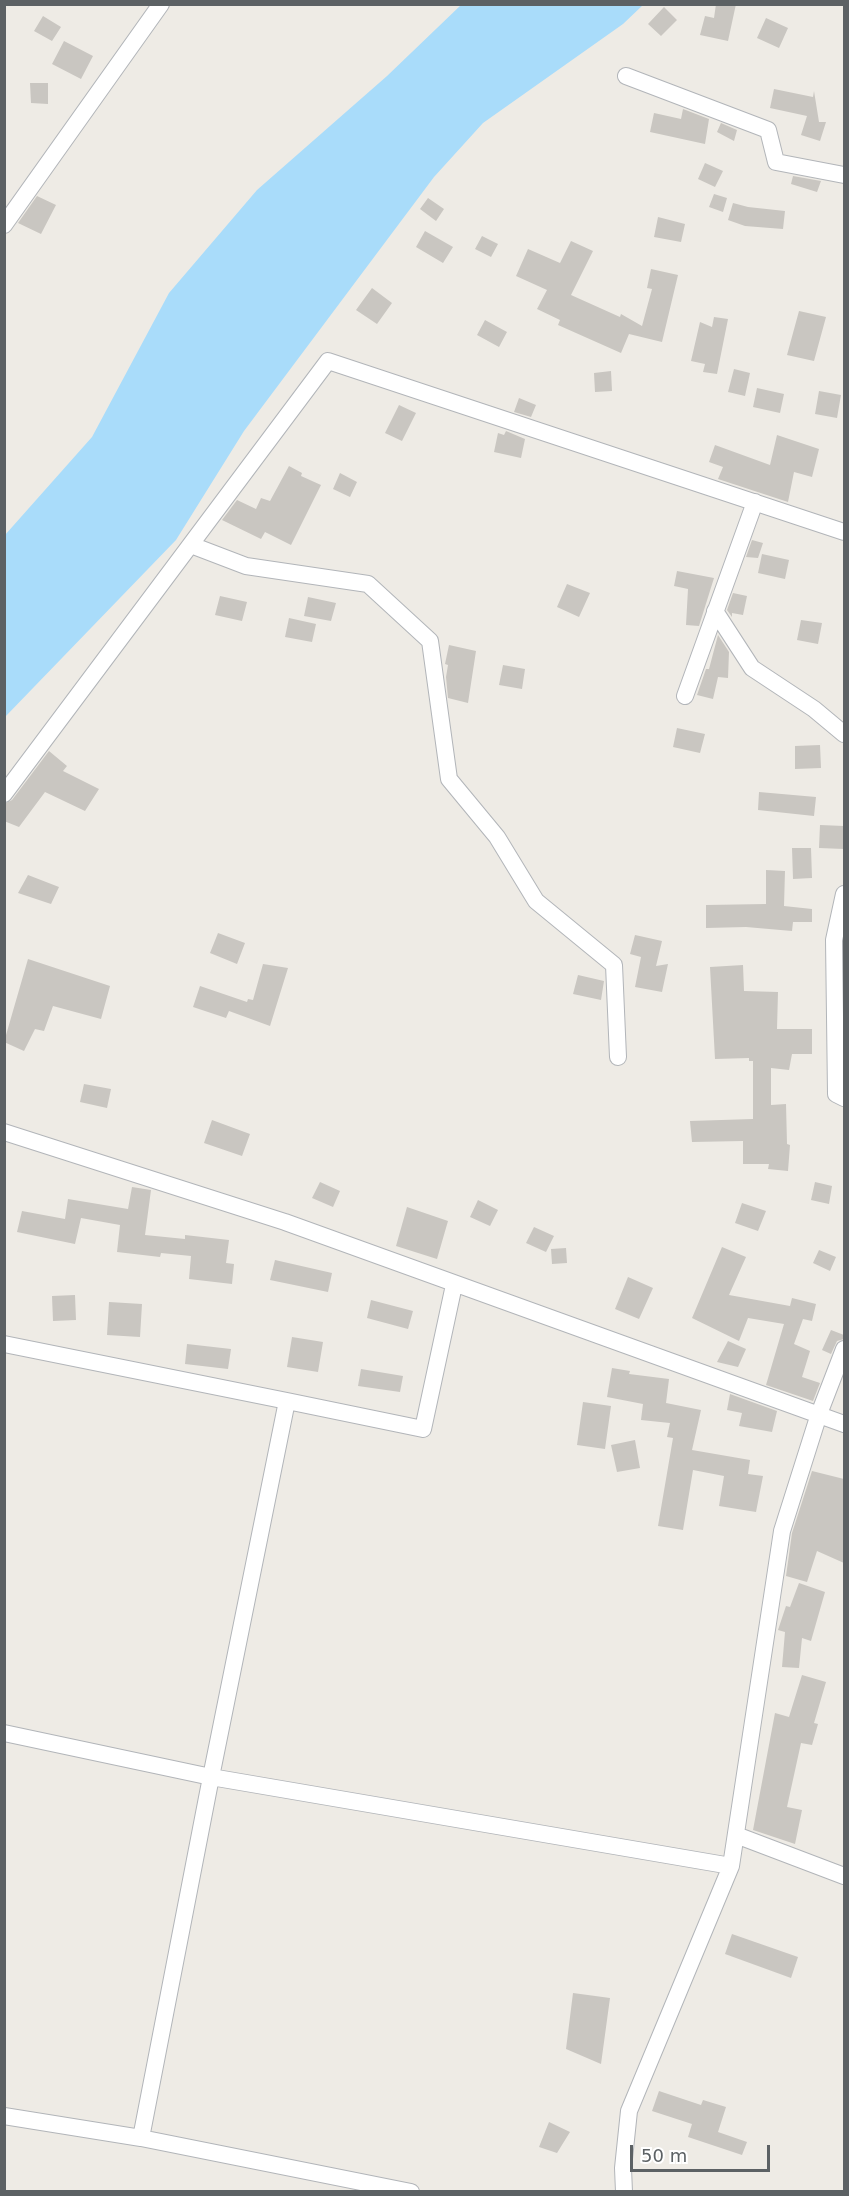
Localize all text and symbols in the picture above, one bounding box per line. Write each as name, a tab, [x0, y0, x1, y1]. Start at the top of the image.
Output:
scale bar	[633, 2133, 772, 2171]
text: 50 m	[641, 2145, 687, 2166]

